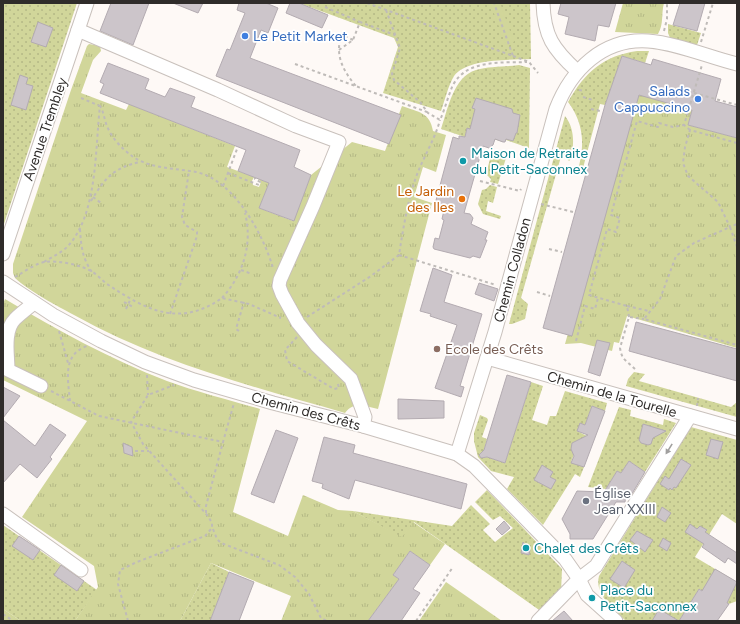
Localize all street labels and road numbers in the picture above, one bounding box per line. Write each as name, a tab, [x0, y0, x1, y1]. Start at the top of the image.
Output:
street label: Avenue Trembley	[20, 75, 71, 183]
street label: Chemin Colladon	[490, 216, 535, 324]
street label: Chemin de la Tourelle	[545, 368, 679, 421]
street label: Chemin des Crêts	[250, 389, 362, 434]

